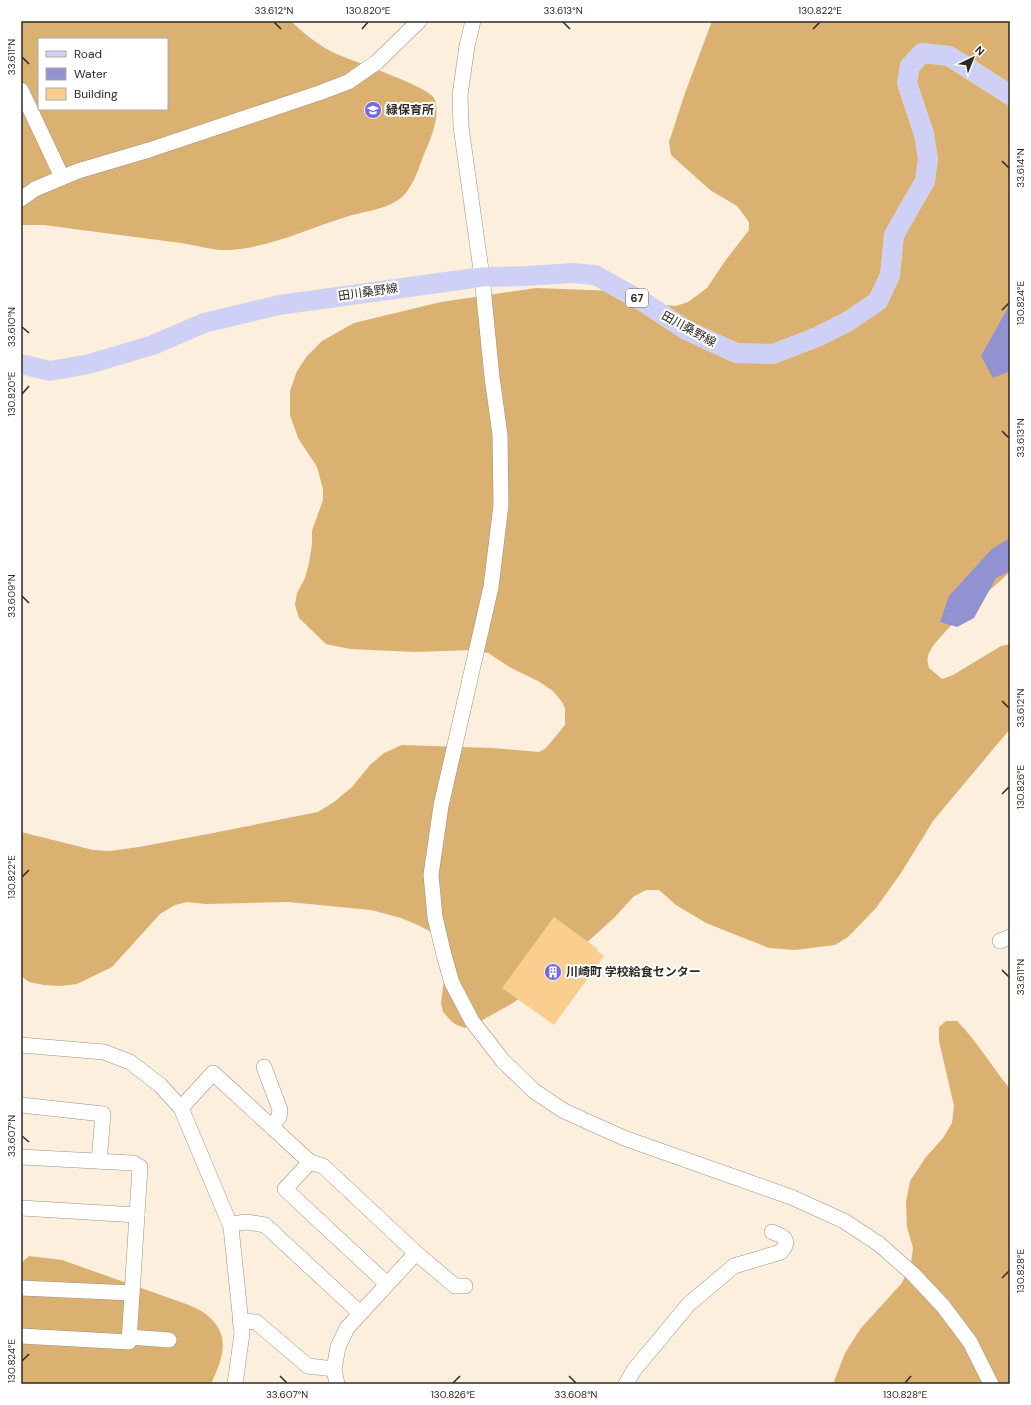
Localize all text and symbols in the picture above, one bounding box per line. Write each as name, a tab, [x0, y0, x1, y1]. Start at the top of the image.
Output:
text: 33.612°N	[255, 4, 294, 17]
text: 130.820°E	[346, 4, 391, 17]
text: 33.613°N	[543, 4, 583, 17]
text: 130.822°E	[798, 4, 842, 17]
legend	[38, 38, 168, 110]
north arrow	[953, 38, 993, 78]
text: 33.611°N	[5, 39, 18, 75]
text: N	[972, 43, 988, 59]
text: Road	[74, 46, 102, 62]
text: Water	[74, 66, 108, 82]
text: Building	[74, 86, 118, 102]
school or university icon: 緑保育所	[363, 100, 383, 120]
place label: 緑保育所	[386, 102, 434, 118]
text: 33.614°N	[1014, 148, 1027, 188]
street label: 田川桑野線	[337, 280, 399, 304]
text: 130.824°E	[1014, 281, 1027, 325]
road number: 67	[626, 289, 648, 307]
text: 33.610°N	[5, 307, 18, 347]
street label: 田川桑野線	[659, 307, 719, 351]
text: 130.820°E	[5, 371, 18, 416]
text: 33.613°N	[1014, 418, 1027, 458]
text: 33.609°N	[5, 574, 18, 618]
text: 33.612°N	[1014, 688, 1027, 728]
text: 130.826°E	[1014, 764, 1027, 809]
text: 130.822°E	[5, 855, 18, 899]
text: 33.611°N	[1014, 959, 1027, 995]
building icon: 川崎町 学校給食センター	[543, 962, 563, 982]
place label: 川崎町 学校給食センター	[566, 964, 701, 980]
text: 33.607°N	[5, 1115, 18, 1157]
text: 130.828°E	[1014, 1249, 1027, 1293]
text: 130.824°E	[5, 1339, 18, 1383]
text: 33.607°N	[266, 1388, 308, 1401]
text: 130.826°E	[431, 1388, 476, 1401]
text: 33.608°N	[554, 1388, 598, 1401]
text: 130.828°E	[883, 1388, 927, 1401]

